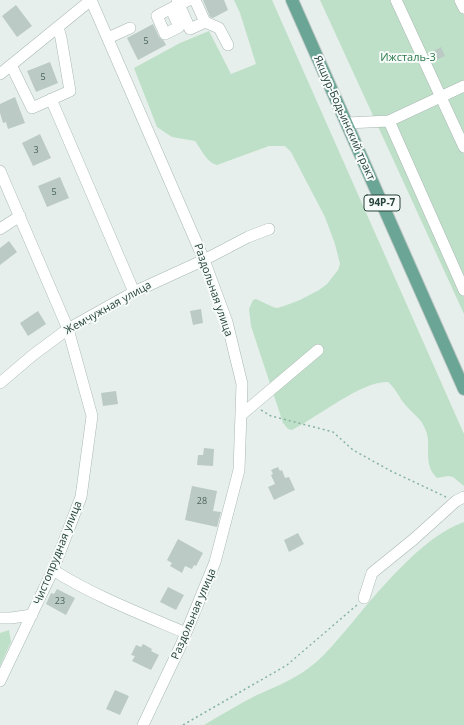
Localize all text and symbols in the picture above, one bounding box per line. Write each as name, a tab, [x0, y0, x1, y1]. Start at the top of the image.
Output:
house number: 5	[143, 36, 149, 46]
park label: Ижсталь-3	[380, 51, 436, 65]
street label: Якшур-Бодьинский тракт	[311, 54, 377, 182]
house number: 5	[40, 72, 46, 82]
house number: 3	[33, 145, 39, 155]
house number: 5	[51, 187, 57, 197]
road number: 94Р-7	[364, 195, 400, 211]
street label: Раздольная улица	[191, 242, 235, 338]
street label: Жемчужная улица	[62, 279, 154, 337]
house number: 28	[197, 496, 207, 506]
street label: Чистопрудная улица	[31, 499, 85, 607]
street label: Раздольная улица	[169, 567, 219, 661]
house number: 23	[55, 596, 65, 606]

